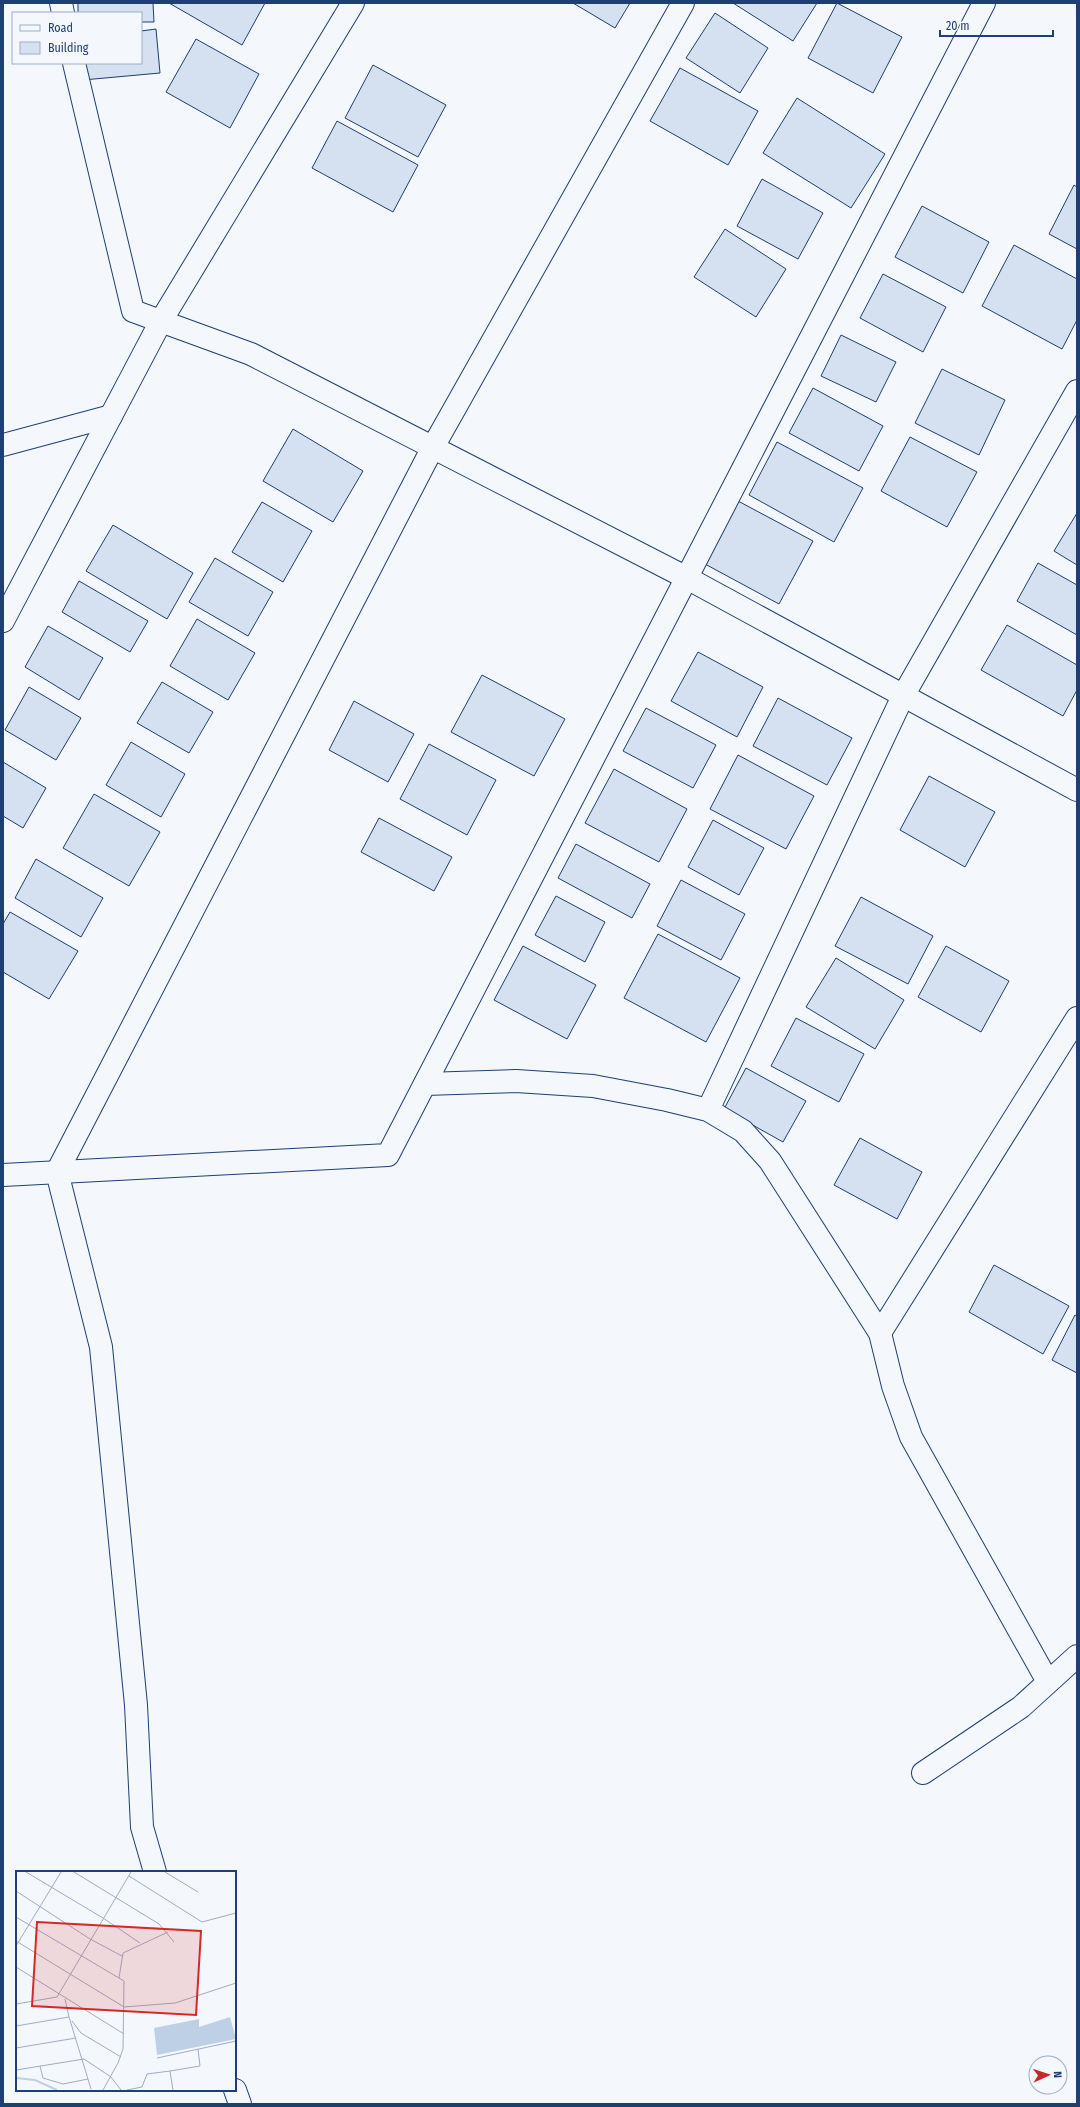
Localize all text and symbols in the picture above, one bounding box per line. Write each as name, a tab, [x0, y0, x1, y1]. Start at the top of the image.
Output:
legend	[12, 12, 142, 64]
scale bar	[940, 12, 1053, 38]
text: 20 m	[946, 19, 970, 33]
text: Road	[48, 21, 73, 35]
text: Building	[48, 41, 89, 55]
inset map	[16, 1871, 236, 2091]
north arrow	[1028, 2055, 1068, 2095]
text: N	[1051, 2071, 1064, 2078]

